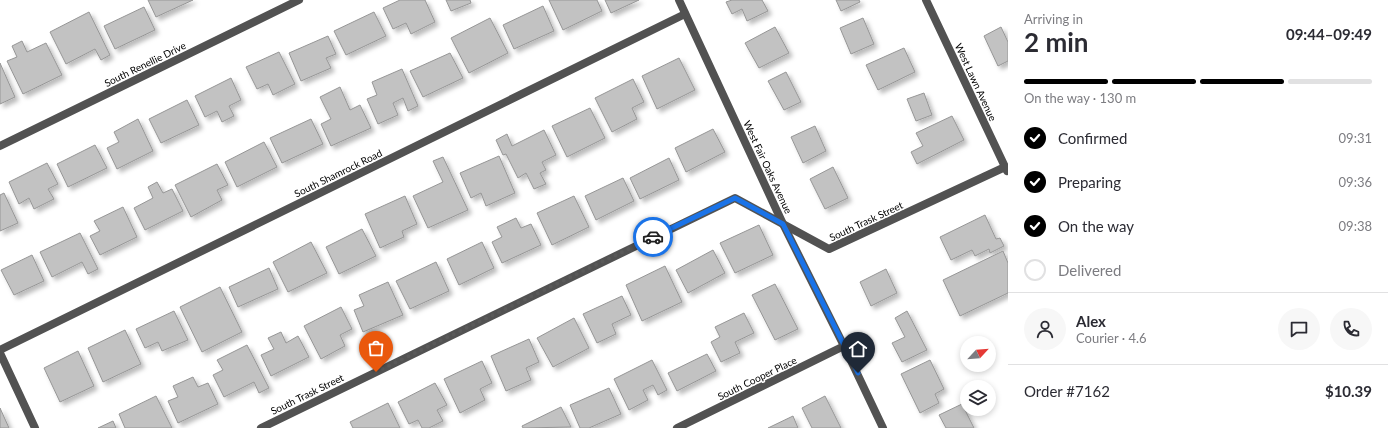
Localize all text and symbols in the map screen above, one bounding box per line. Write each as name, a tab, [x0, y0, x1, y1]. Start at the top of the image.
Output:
text: Arriving in	[1024, 11, 1083, 27]
text: 09:44–09:49	[1286, 25, 1372, 43]
text: 2 min	[1024, 26, 1088, 58]
street label: South Renellie Drive	[102, 39, 188, 89]
street label: West Lawn Avenue	[953, 41, 999, 123]
text: On the way · 130 m	[1024, 90, 1136, 106]
street label: West Fair Oaks Avenue	[741, 118, 795, 216]
icon: check	[1024, 127, 1046, 149]
text: Confirmed	[1058, 129, 1127, 147]
text: 09:31	[1339, 130, 1372, 146]
street label: South Shamrock Road	[292, 147, 384, 199]
icon: check	[1024, 171, 1046, 193]
text: Preparing	[1058, 173, 1121, 191]
text: 09:36	[1339, 174, 1372, 190]
street label: South Trask Street	[827, 199, 905, 243]
icon: check	[1024, 215, 1046, 237]
courier	[633, 217, 673, 257]
text: On the way	[1058, 217, 1134, 235]
text: 09:38	[1339, 218, 1372, 234]
icon: car	[642, 226, 664, 248]
text: Delivered	[1058, 261, 1121, 279]
button: person	[1024, 308, 1066, 350]
button: chat	[1278, 308, 1320, 350]
button: phone	[1330, 308, 1372, 350]
text: Alex	[1076, 312, 1106, 330]
text: Courier · 4.6	[1076, 330, 1147, 346]
pin	[359, 331, 393, 372]
pin	[841, 332, 875, 373]
north arrow	[960, 336, 996, 372]
map controls	[960, 336, 996, 416]
icon: bag	[365, 337, 387, 359]
icon: home	[847, 338, 869, 360]
street label: South Cooper Place	[716, 354, 798, 402]
street label: South Trask Street	[269, 371, 346, 417]
button: layers	[960, 380, 996, 416]
text: Order #7162	[1024, 382, 1110, 400]
text: $10.39	[1325, 382, 1372, 400]

